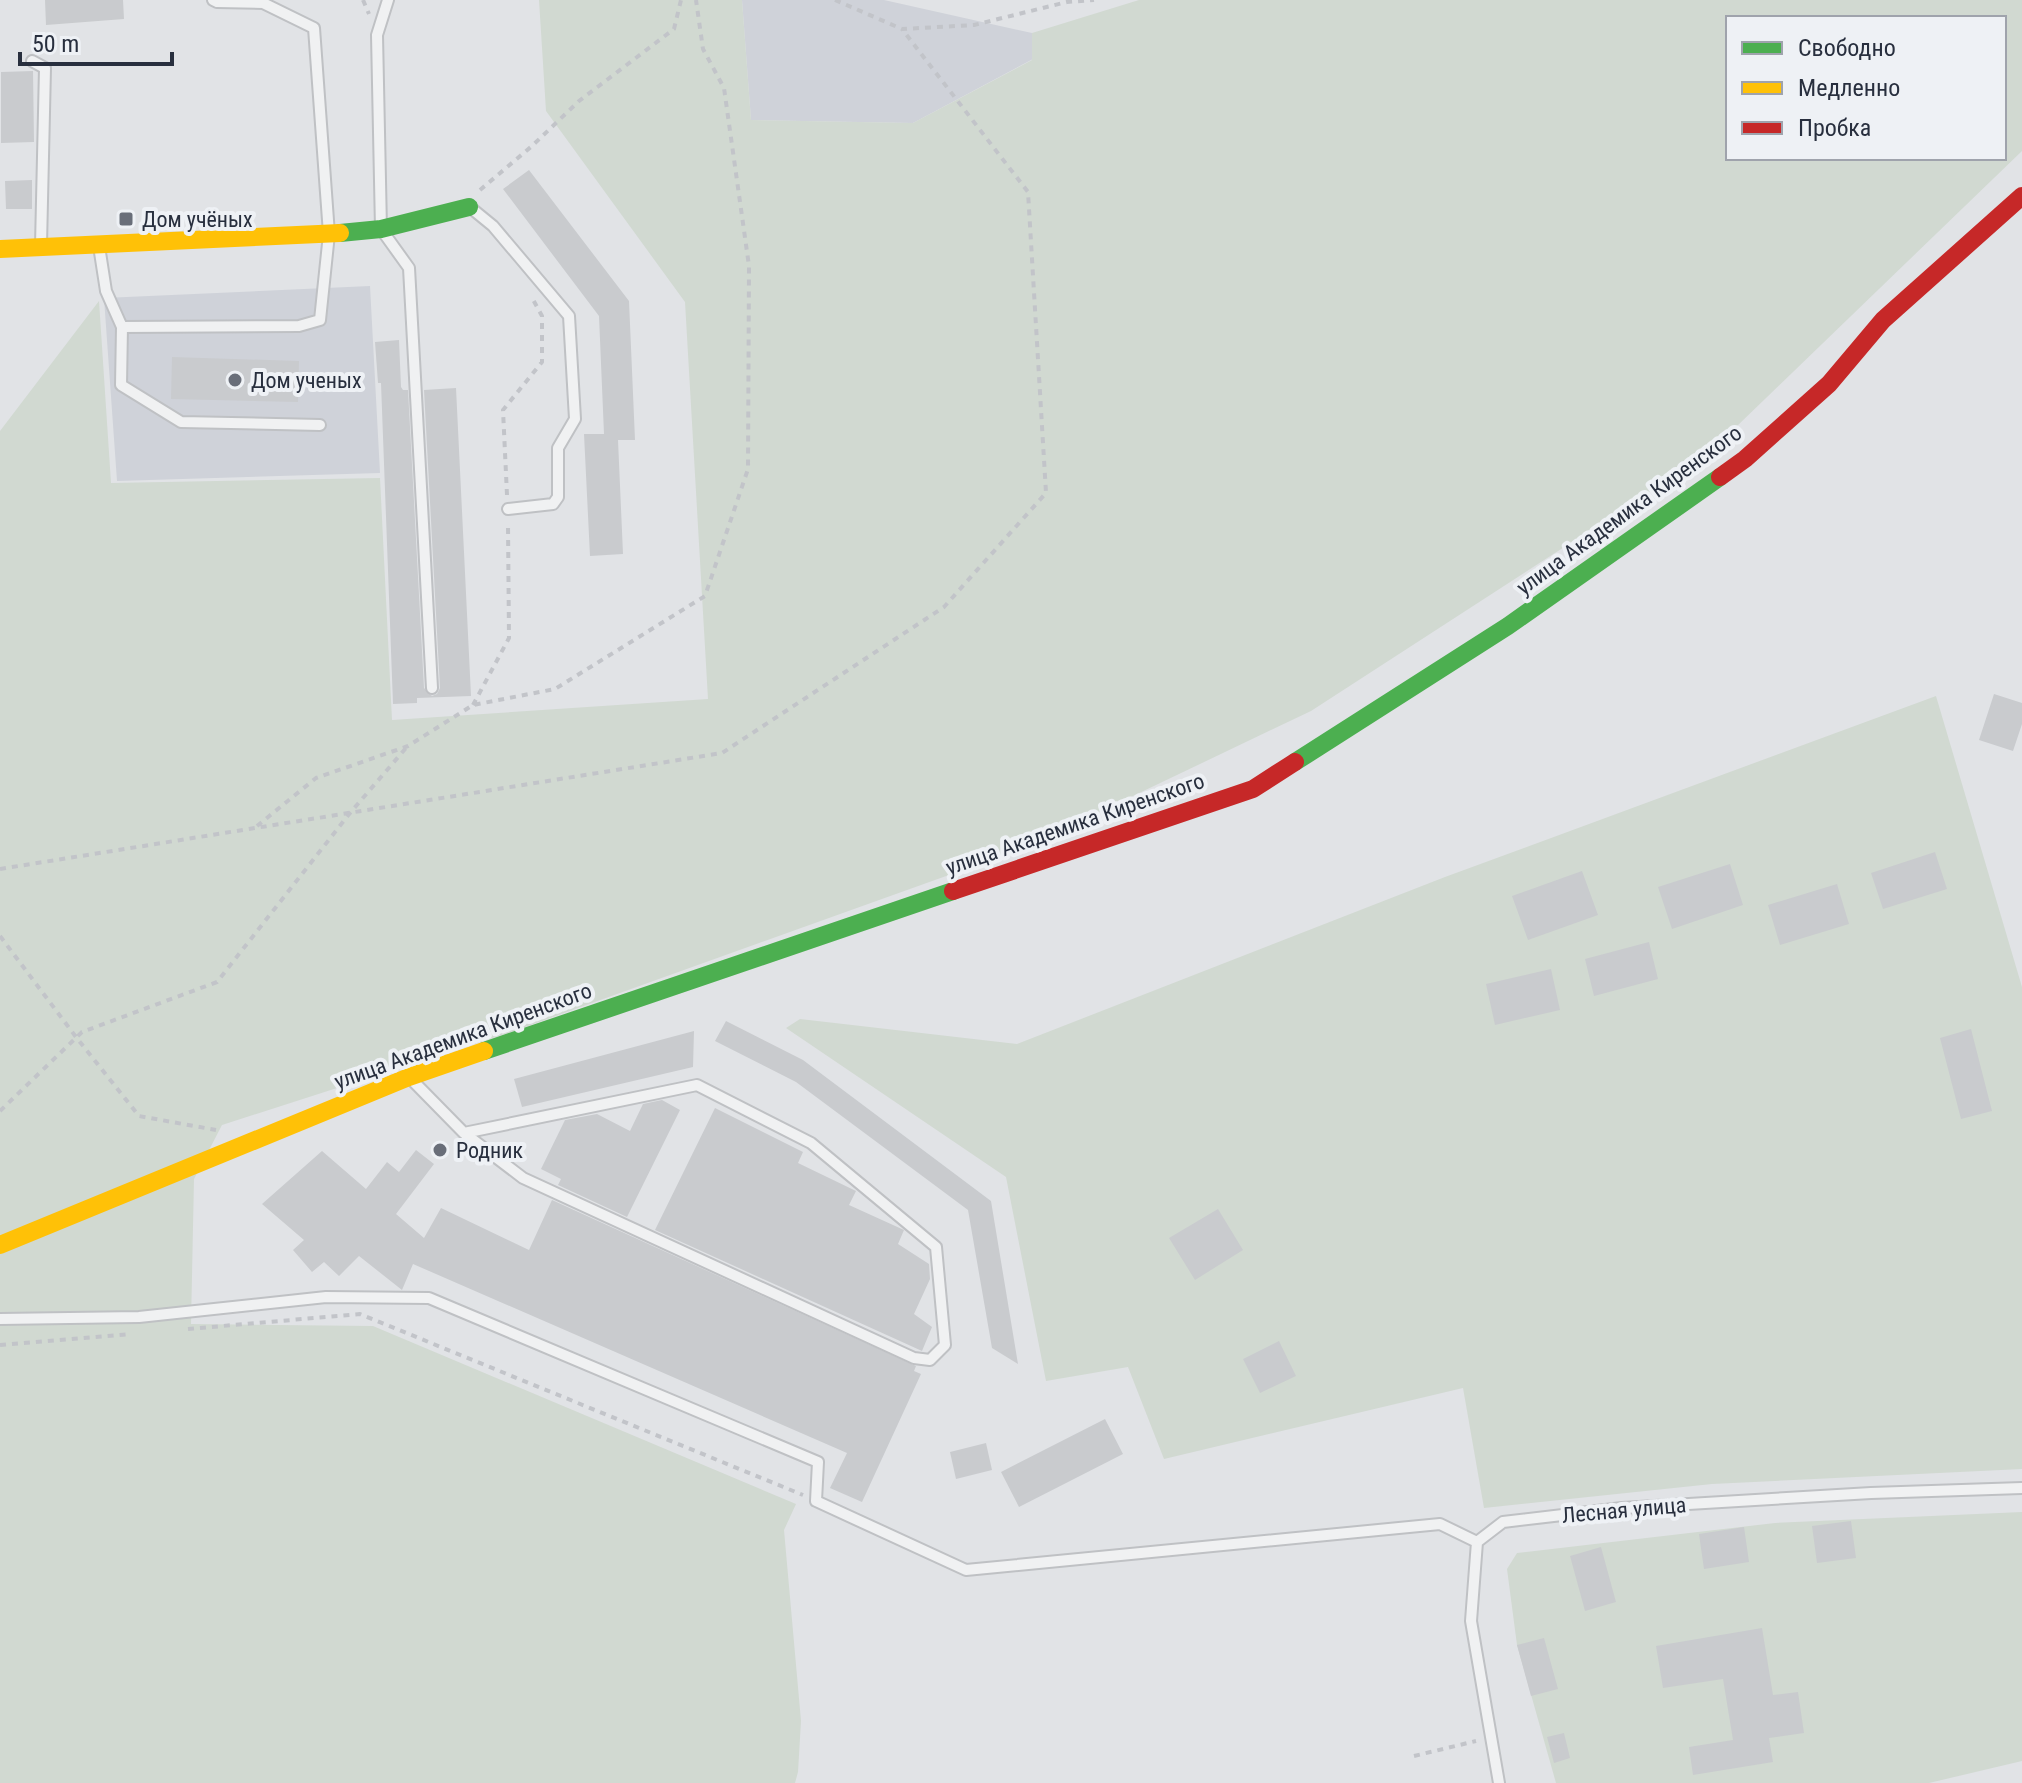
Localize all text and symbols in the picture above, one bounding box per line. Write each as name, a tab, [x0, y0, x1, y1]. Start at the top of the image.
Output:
scale bar	[20, 16, 172, 66]
legend	[1726, 16, 2006, 160]
text: 50 m	[32, 30, 79, 58]
text: Свободно	[1798, 34, 1896, 62]
text: Медленно	[1798, 74, 1900, 102]
text: Пробка	[1798, 114, 1871, 142]
place label: Дом учёных	[142, 207, 253, 232]
marker: Дом учёных	[117, 210, 135, 228]
place label: Дом ученых	[251, 368, 362, 393]
marker: Дом ученых	[226, 371, 244, 389]
street label: улица Академика Киренского	[1512, 420, 1746, 600]
street label: улица Академика Киренского	[942, 768, 1208, 880]
street label: улица Академика Киренского	[331, 978, 595, 1094]
place label: Родник	[456, 1138, 524, 1163]
marker: Родник	[431, 1141, 449, 1159]
street label: Лесная улица	[1561, 1492, 1687, 1528]

